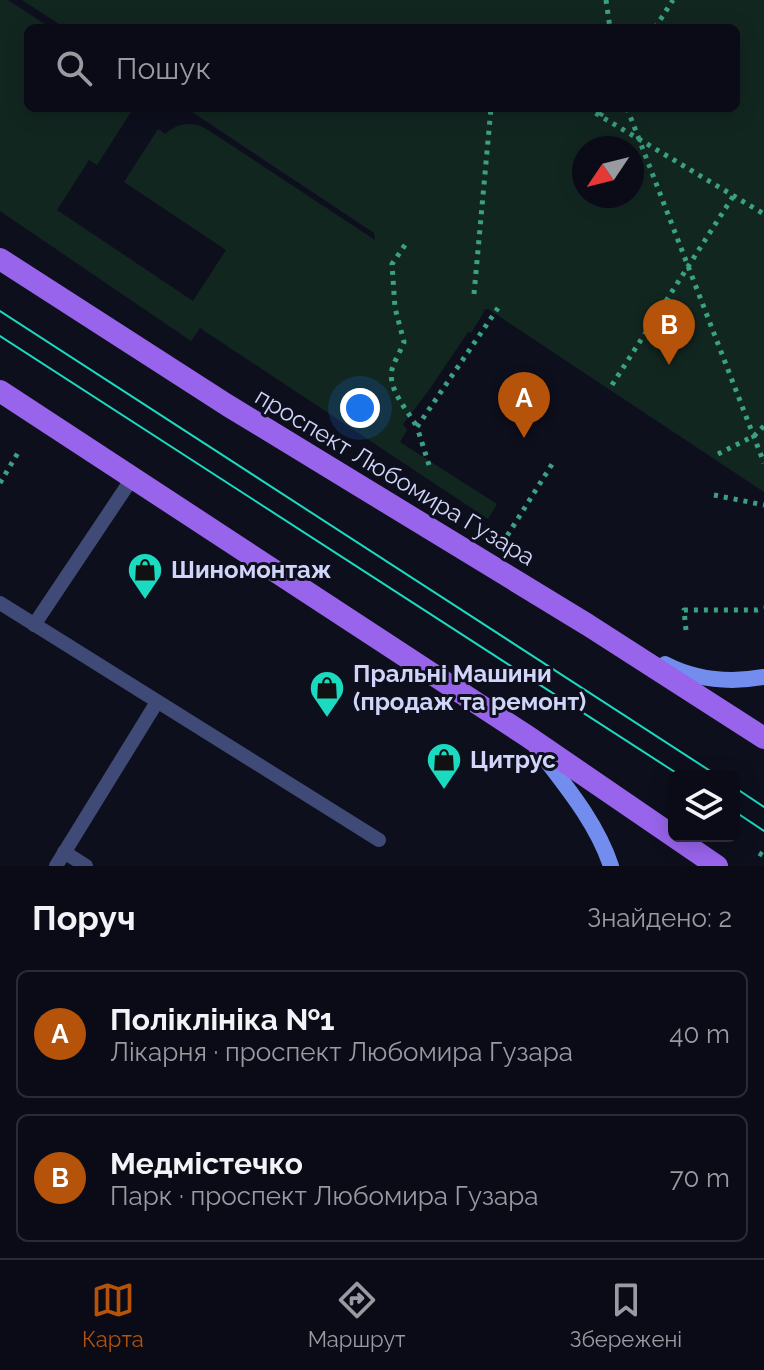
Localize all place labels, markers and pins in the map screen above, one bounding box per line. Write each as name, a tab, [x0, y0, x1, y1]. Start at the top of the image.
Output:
pin: B	[643, 299, 695, 365]
pin: A	[498, 372, 550, 438]
shop icon: Шиномонтаж	[126, 551, 164, 601]
place label: Шиномонтаж	[171, 555, 332, 584]
place label: Пральні Машини (продаж та ремонт)	[353, 659, 586, 716]
shop icon: Пральні Машини (продаж та ремонт)	[308, 669, 346, 719]
shop icon: Цитрус	[425, 741, 463, 791]
place label: Цитрус	[470, 745, 556, 774]

